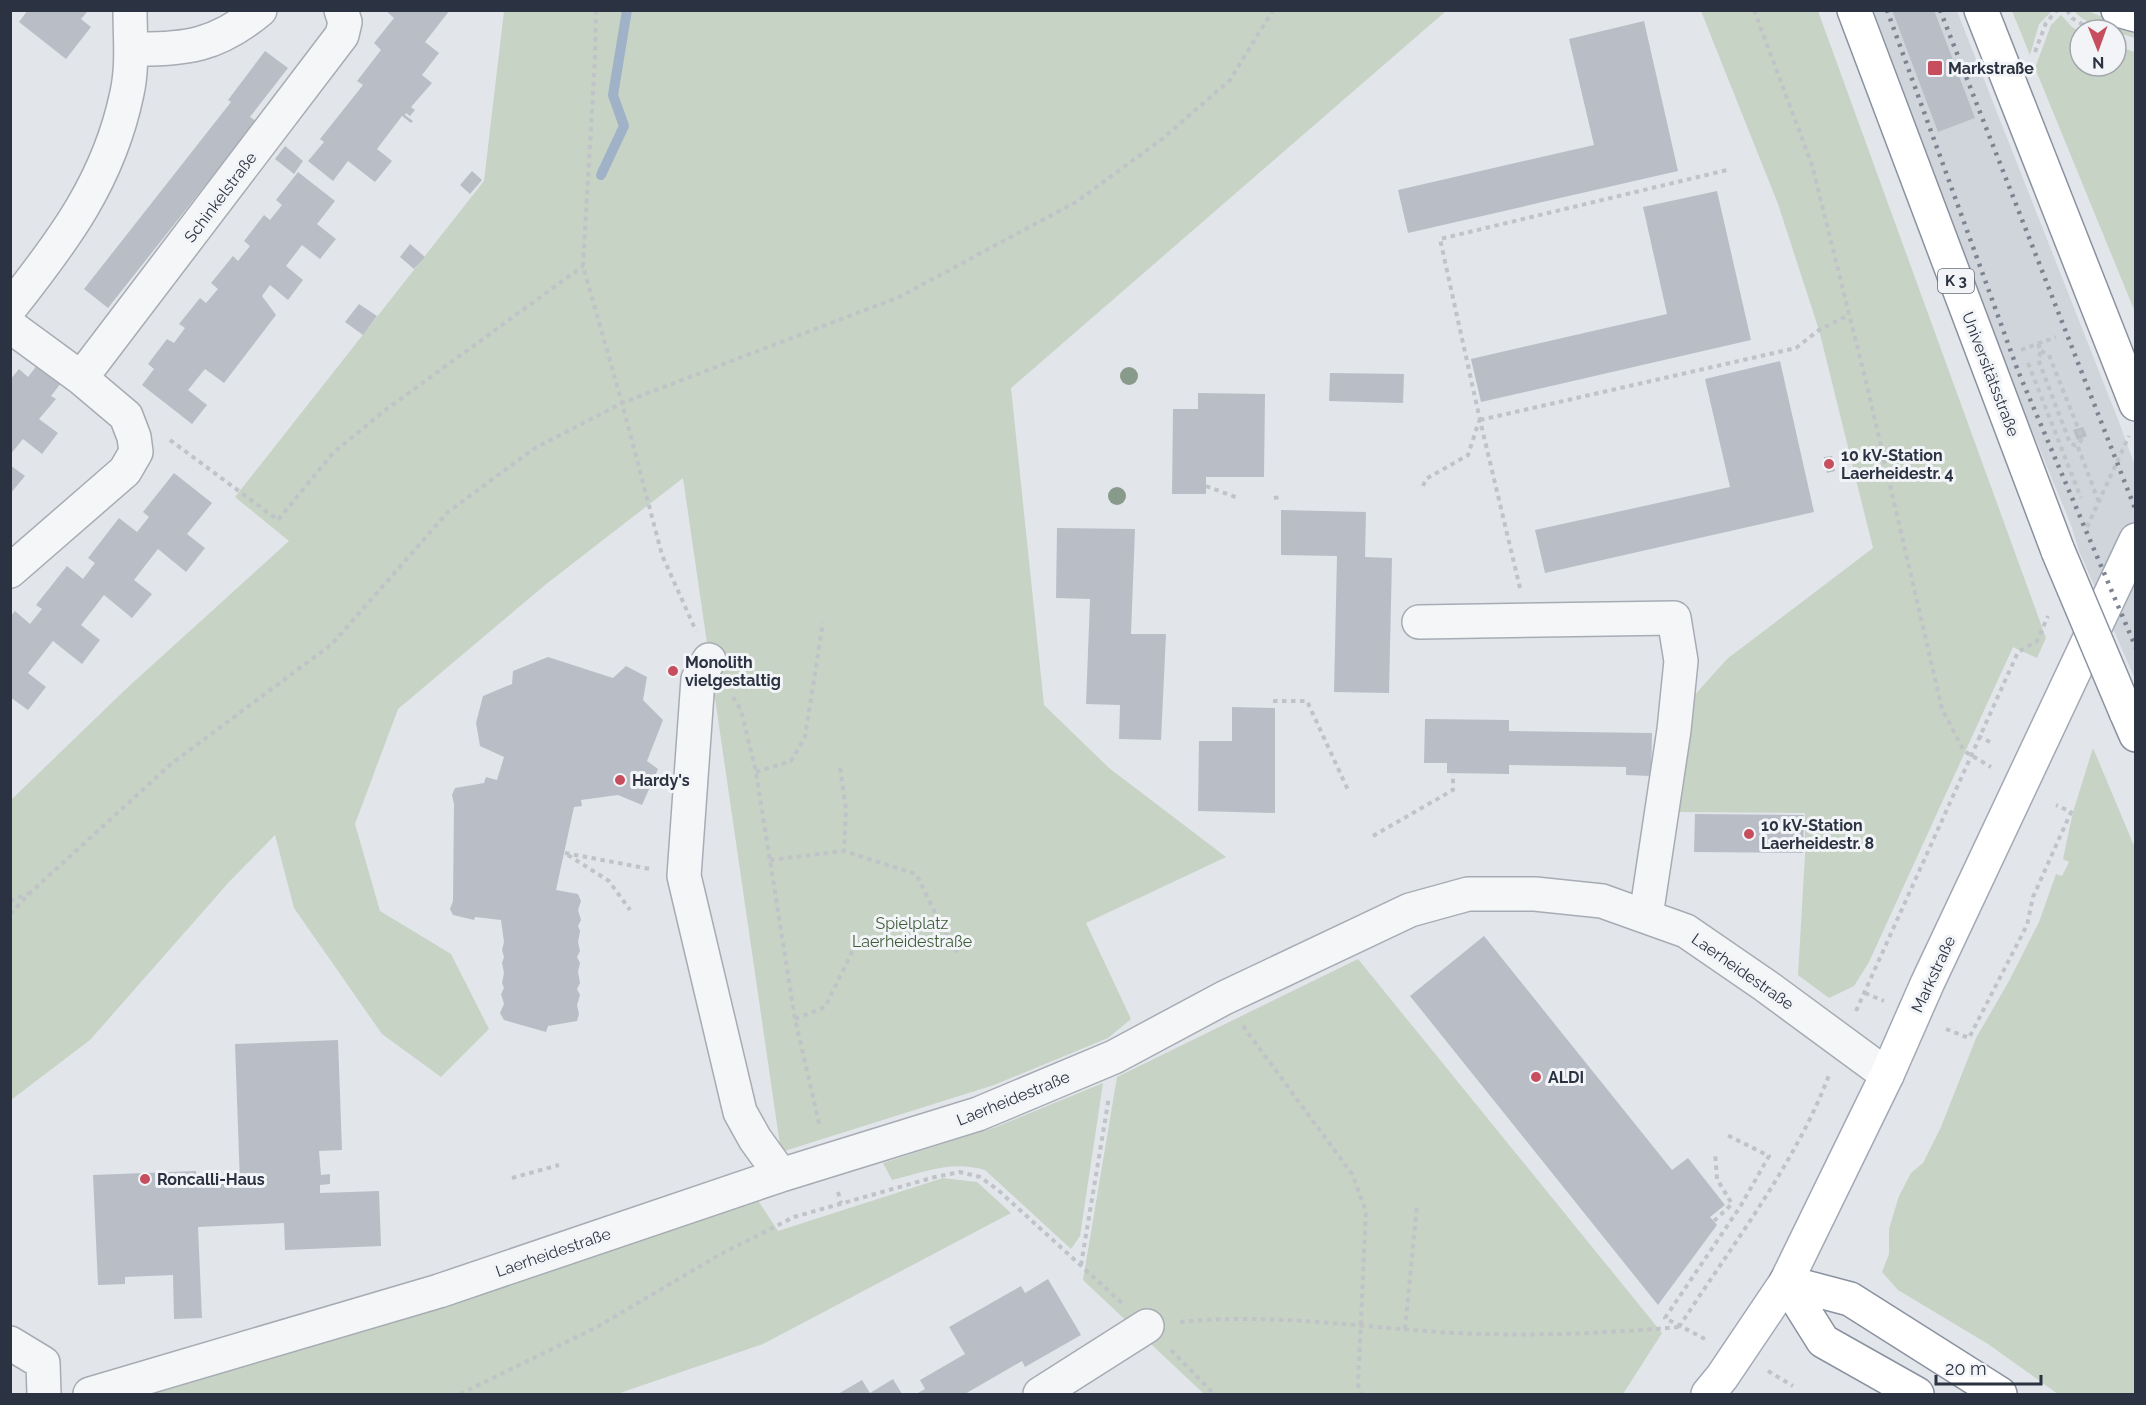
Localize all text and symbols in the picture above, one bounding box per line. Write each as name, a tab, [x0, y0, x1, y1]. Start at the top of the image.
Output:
north arrow	[2068, 18, 2128, 78]
text: N	[2092, 53, 2105, 72]
marker: Markstraße	[1926, 59, 1944, 77]
place label: Markstraße	[1948, 59, 2034, 78]
street label: Schinkelstraße	[180, 148, 260, 246]
road number: K 3	[1938, 269, 1974, 293]
street label: Universitätsstraße	[1958, 309, 2023, 439]
place label: 10 kV-Station Laerheidestr. 4	[1841, 446, 1954, 483]
marker: 10 kV-Station Laerheidestr. 4	[1822, 457, 1836, 471]
place label: Monolith vielgestaltig	[685, 653, 781, 690]
marker: Monolith vielgestaltig	[666, 664, 680, 678]
place label: Hardy's	[632, 771, 690, 790]
marker: Hardy's	[613, 773, 627, 787]
place label: 10 kV-Station Laerheidestr. 8	[1761, 816, 1874, 853]
marker: 10 kV-Station Laerheidestr. 8	[1742, 827, 1756, 841]
park label: Spielplatz Laerheidestraße	[852, 914, 972, 951]
street label: Laerheidestraße	[1688, 929, 1797, 1014]
street label: Markstraße	[1907, 933, 1959, 1016]
street label: Laerheidestraße	[954, 1067, 1072, 1130]
place label: ALDI	[1548, 1068, 1584, 1087]
marker: ALDI	[1529, 1070, 1543, 1084]
place label: Roncalli-Haus	[157, 1170, 265, 1189]
marker: Roncalli-Haus	[138, 1172, 152, 1186]
street label: Laerheidestraße	[493, 1224, 613, 1281]
scale bar	[1936, 1348, 2041, 1386]
text: 20 m	[1945, 1358, 1987, 1379]

